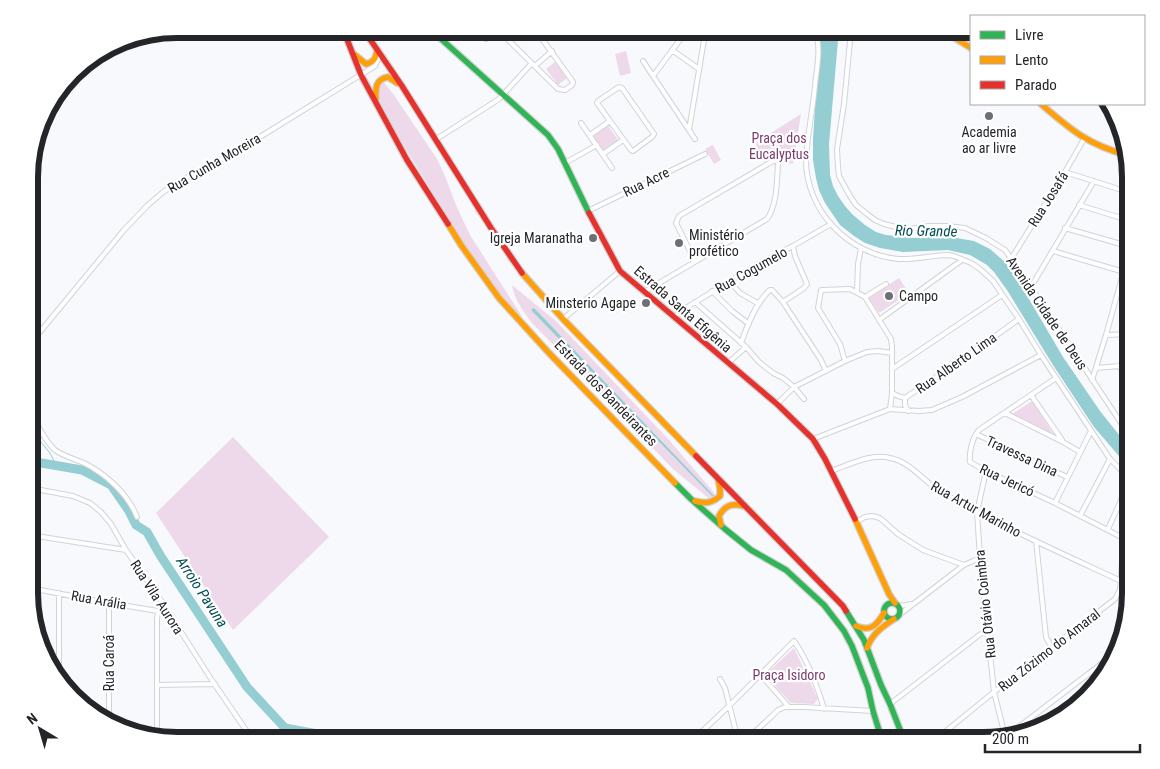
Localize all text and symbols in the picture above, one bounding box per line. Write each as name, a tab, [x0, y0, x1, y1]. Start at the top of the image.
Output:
legend	[970, 15, 1145, 105]
text: Livre	[1015, 26, 1043, 44]
text: Lento	[1015, 51, 1048, 69]
text: Parado	[1015, 76, 1057, 94]
marker: Academia ao ar livre	[983, 110, 995, 122]
place label: Academia ao ar livre	[961, 124, 1017, 156]
street label: Rua Cunha Moreira	[165, 130, 263, 196]
park label: Praça dos Eucalyptus	[749, 130, 809, 162]
street label: Rua Acre	[620, 164, 672, 200]
street label: Rua Josafá	[1025, 168, 1071, 230]
water label: Rio Grande	[895, 221, 958, 241]
place label: Ministério profético	[689, 227, 744, 259]
place label: Igreja Maranatha	[490, 230, 583, 246]
marker: Igreja Maranatha	[587, 232, 599, 244]
marker: Ministério profético	[673, 237, 685, 249]
street label: Rua Cogumelo	[712, 244, 790, 296]
street label: Avenida Cidade de Deus	[1003, 253, 1091, 373]
street label: Estrada Santa Efigênia	[631, 262, 735, 356]
place label: Campo	[899, 288, 938, 304]
marker: Campo	[883, 290, 895, 302]
place label: Minsterio Agape	[545, 295, 636, 311]
marker: Minsterio Agape	[640, 297, 652, 309]
street label: Rua Alberto Lima	[913, 329, 999, 397]
street label: Estrada dos Bandeirantes	[551, 337, 661, 449]
street label: Travessa Dina	[984, 432, 1060, 480]
street label: Rua Jericó	[977, 460, 1037, 500]
street label: Rua Artur Marinho	[928, 478, 1024, 540]
street label: Rua Otávio Coimbra	[971, 549, 999, 659]
water label: Arroio Pavuna	[172, 552, 232, 631]
street label: Rua Vila Aurora	[127, 557, 187, 637]
street label: Rua Arália	[70, 587, 128, 613]
street label: Rua Zózimo do Amaral	[995, 605, 1103, 695]
street label: Rua Caroá	[101, 635, 117, 691]
park label: Praça Isidoro	[752, 667, 826, 683]
north arrow	[15, 704, 65, 754]
text: N	[24, 710, 40, 728]
scale bar	[985, 722, 1140, 754]
text: 200 m	[992, 730, 1029, 748]

